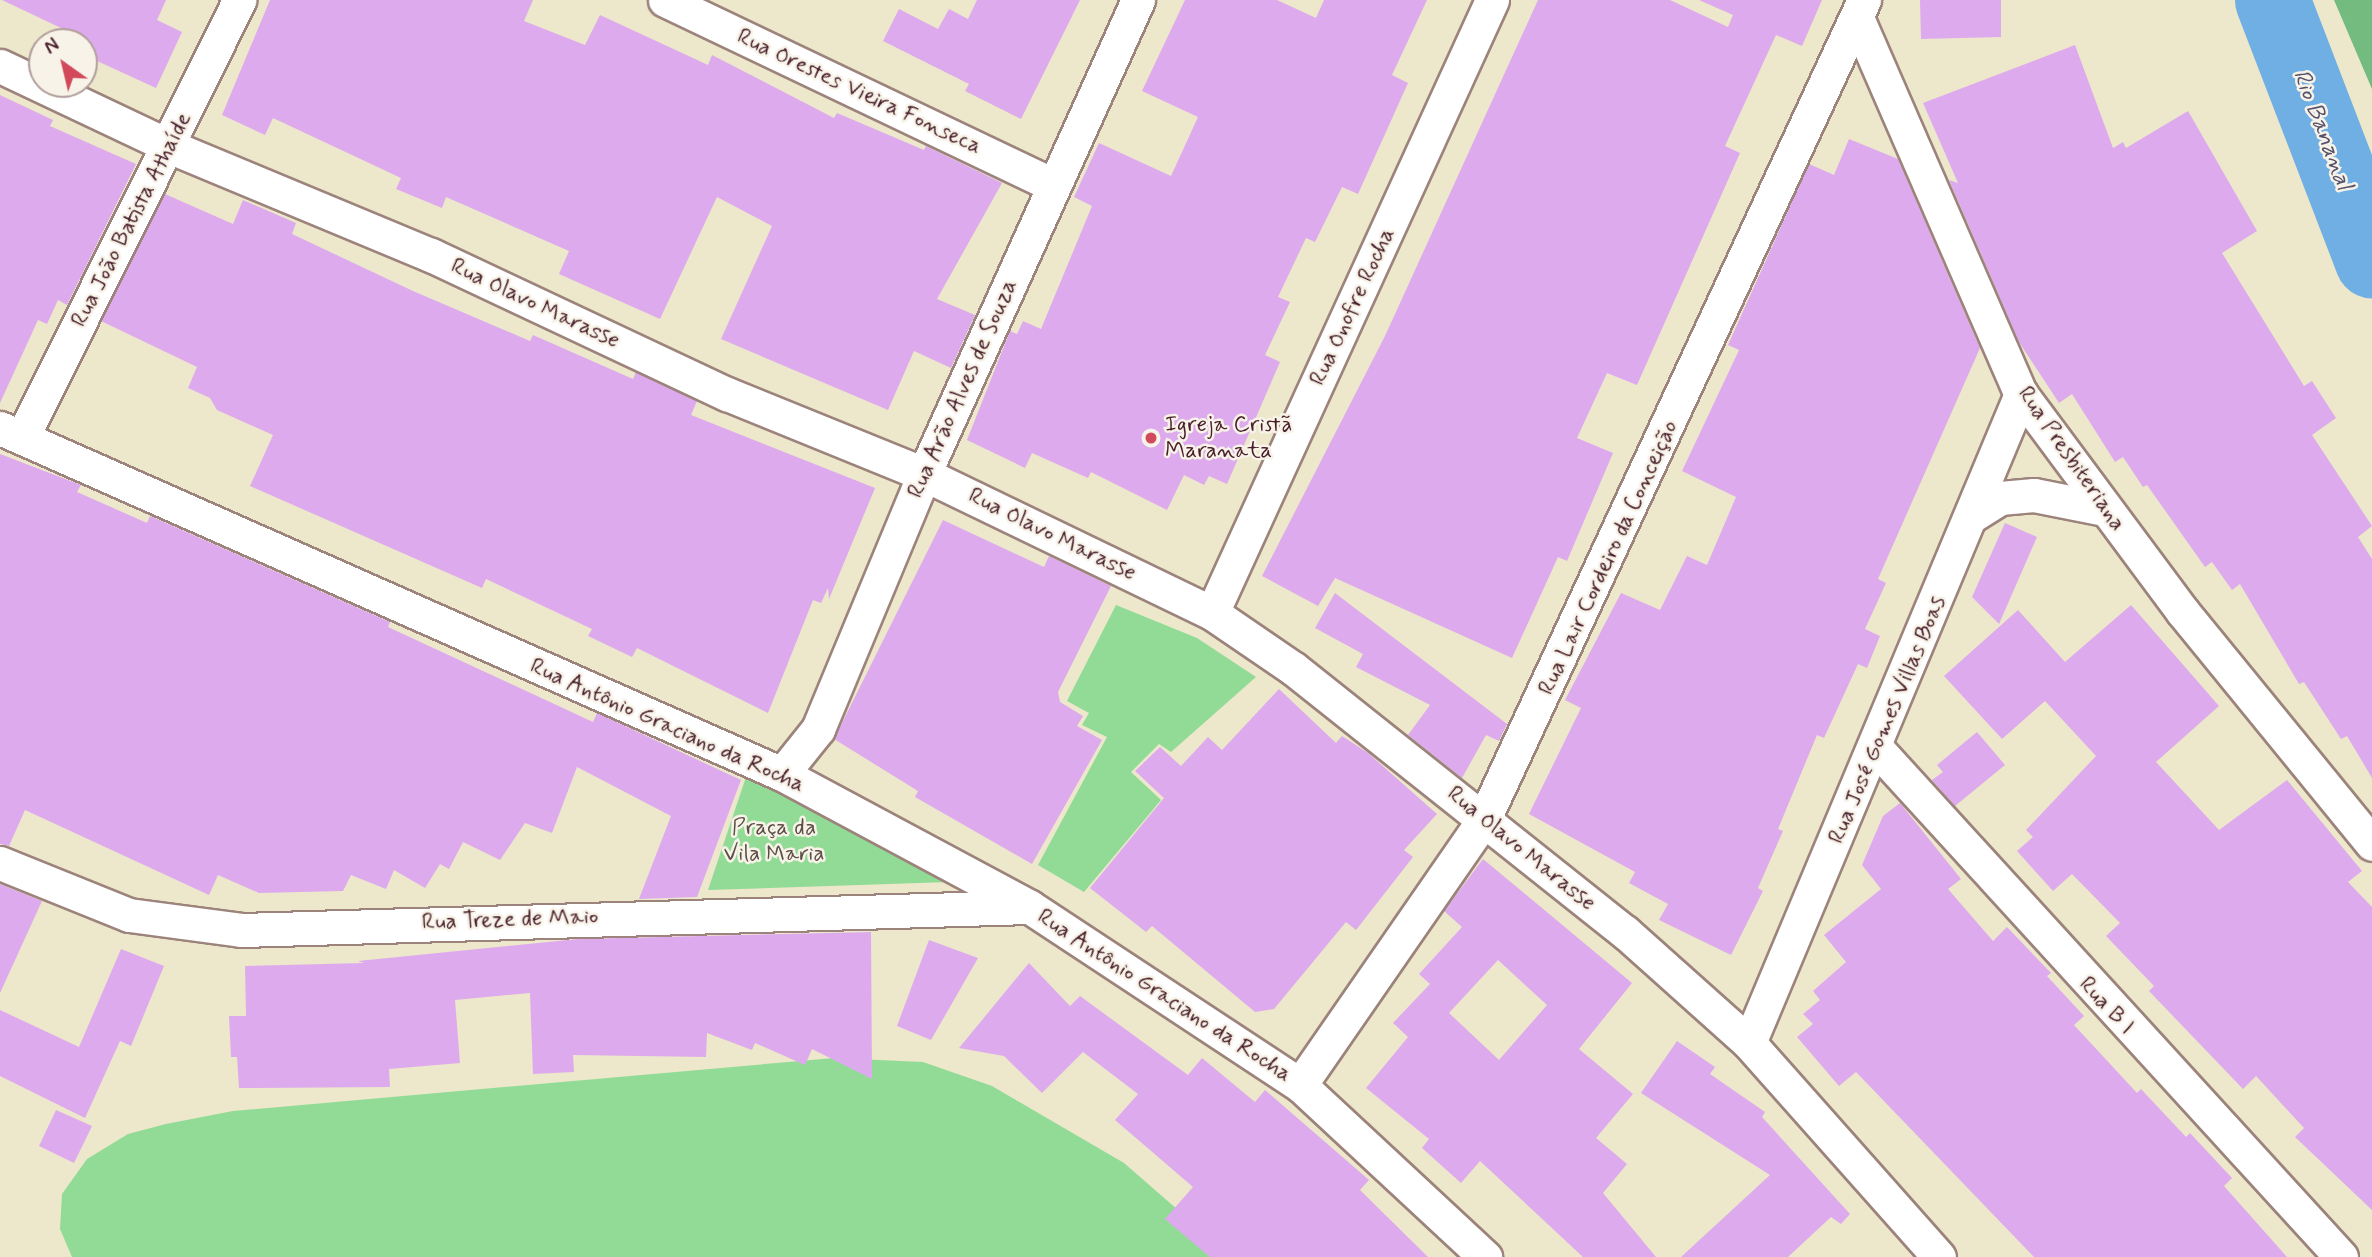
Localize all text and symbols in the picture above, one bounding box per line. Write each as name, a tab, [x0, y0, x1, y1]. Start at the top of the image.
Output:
street label: Rua Orestes Vieira Fonseca	[735, 24, 983, 160]
north arrow	[28, 28, 98, 98]
text: N	[40, 33, 64, 61]
water label: Rio Bananal	[2286, 66, 2358, 194]
street label: Rua João Batista Athaíde	[65, 107, 199, 333]
street label: Rua Onofre Rocha	[1304, 223, 1402, 391]
street label: Rua Olavo Marasse	[447, 253, 623, 355]
street label: Rua Arão Alves de Souza	[902, 275, 1024, 503]
street label: Rua Presbiteriana	[2011, 381, 2131, 537]
place label: Igreja Cristã Maranata	[1165, 411, 1292, 465]
street label: Rua Lair Cordeiro da Conceição	[1533, 417, 1685, 699]
marker: Igreja Cristã Maranata	[1143, 430, 1159, 446]
street label: Rua Olavo Marasse	[964, 483, 1140, 587]
street label: Rua José Gomes Villas Boas	[1823, 592, 1953, 848]
street label: Rua Antônio Graciano da Rocha	[526, 653, 808, 799]
street label: Rua Olavo Marasse	[1442, 781, 1600, 917]
park label: Praça da Vila Maria	[722, 814, 826, 868]
street label: Rua Treze de Maio	[423, 903, 597, 937]
street label: Rua Antônio Graciano da Rocha	[1032, 904, 1296, 1088]
street label: Rua B I	[2071, 969, 2141, 1043]

